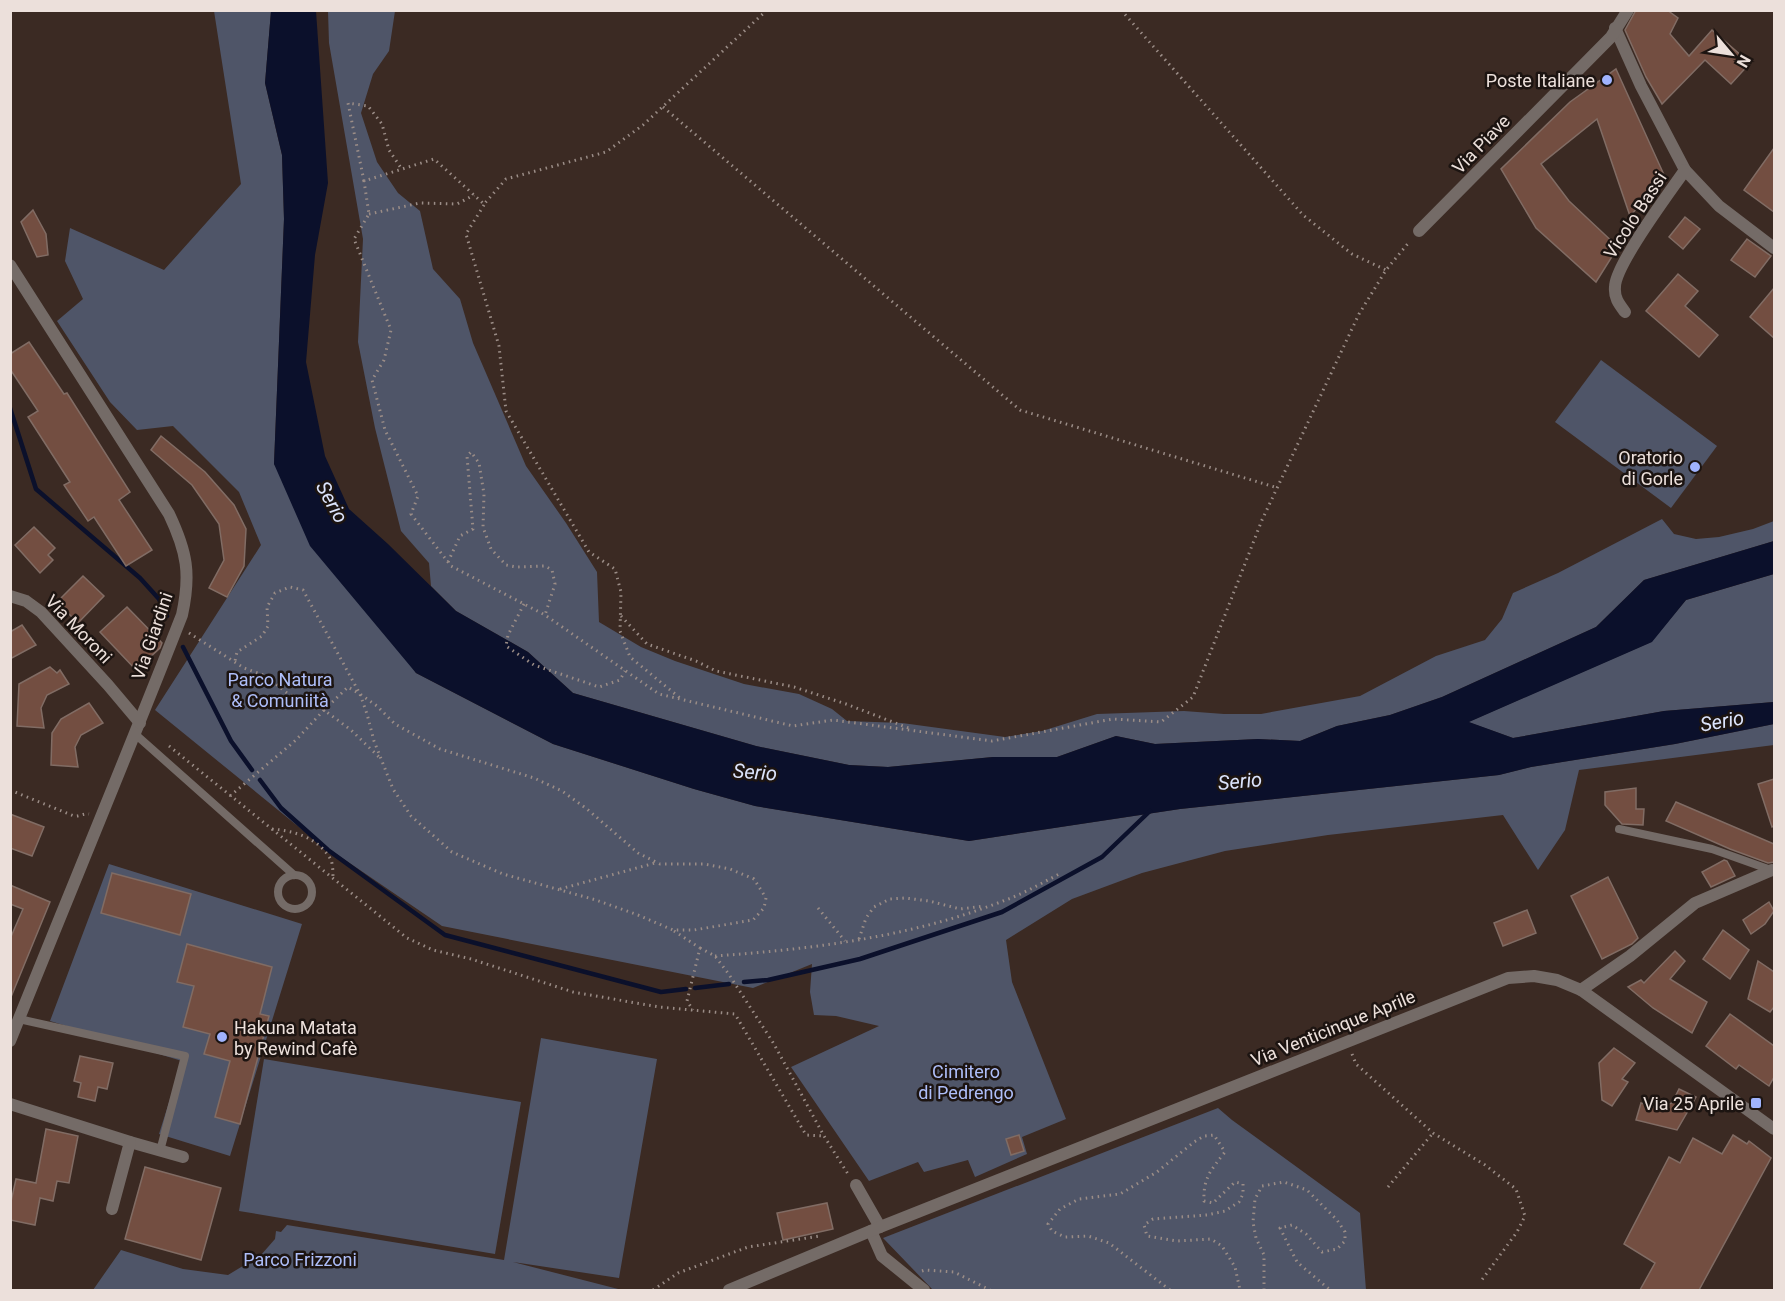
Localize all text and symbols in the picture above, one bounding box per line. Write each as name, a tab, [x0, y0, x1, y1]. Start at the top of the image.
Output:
north arrow	[1701, 24, 1761, 84]
text: N	[1733, 51, 1755, 71]
place label: Poste Italiane	[1486, 70, 1595, 91]
marker: Poste Italiane	[1600, 73, 1614, 87]
street label: Via Piave	[1448, 110, 1514, 178]
street label: Vicolo Bassi	[1599, 168, 1671, 262]
place label: Oratorio di Gorle	[1618, 447, 1683, 489]
marker: Oratorio di Gorle	[1688, 460, 1702, 474]
water label: Serio	[311, 477, 353, 527]
street label: Via Giardini	[127, 589, 177, 683]
street label: Via Moroni	[41, 591, 117, 667]
park label: Parco Natura & Comuniità	[227, 669, 333, 711]
water label: Serio	[1698, 705, 1746, 737]
water label: Serio	[732, 758, 778, 786]
water label: Serio	[1217, 767, 1263, 795]
street label: Via Venticinque Aprile	[1248, 985, 1418, 1071]
place label: Hakuna Matata by Rewind Cafè	[234, 1017, 357, 1059]
marker: Hakuna Matata by Rewind Cafè	[215, 1030, 229, 1044]
park label: Cimitero di Pedrengo	[918, 1061, 1014, 1103]
place label: Via 25 Aprile	[1643, 1093, 1744, 1114]
marker: Via 25 Aprile	[1749, 1096, 1763, 1110]
park label: Parco Frizzoni	[243, 1249, 357, 1270]

